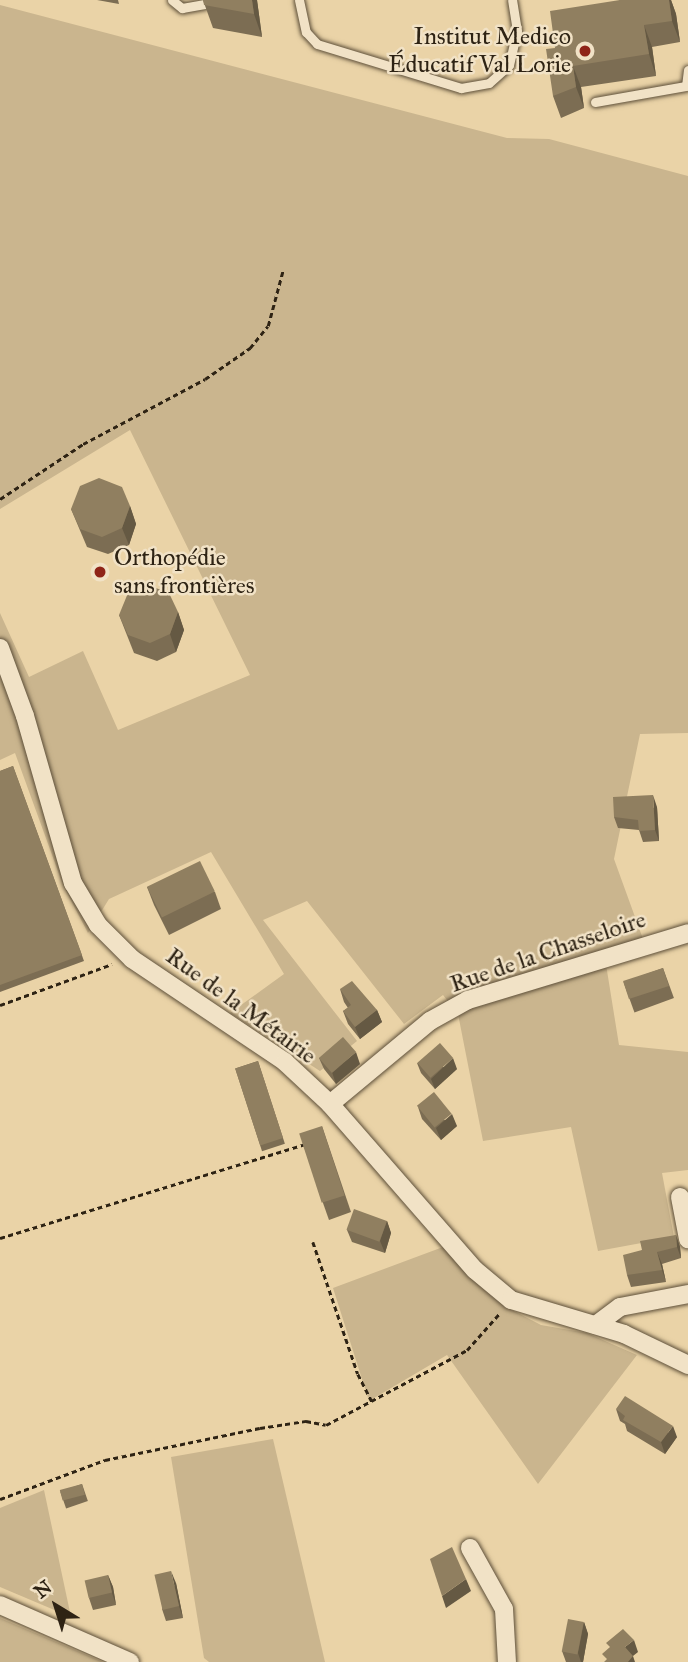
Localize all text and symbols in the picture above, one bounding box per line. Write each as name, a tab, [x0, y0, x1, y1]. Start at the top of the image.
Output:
place label: Institut Medico Éducatif Val Lorie	[388, 23, 571, 79]
marker: Institut Medico Éducatif Val Lorie	[577, 43, 593, 59]
place label: Orthopédie sans frontières	[114, 544, 254, 600]
marker: Orthopédie sans frontières	[92, 564, 108, 580]
street label: Rue de la Chasseloire	[446, 905, 650, 999]
street label: Rue de la Métairie	[160, 942, 322, 1070]
north arrow	[21, 1571, 91, 1641]
text: N	[29, 1575, 56, 1603]

